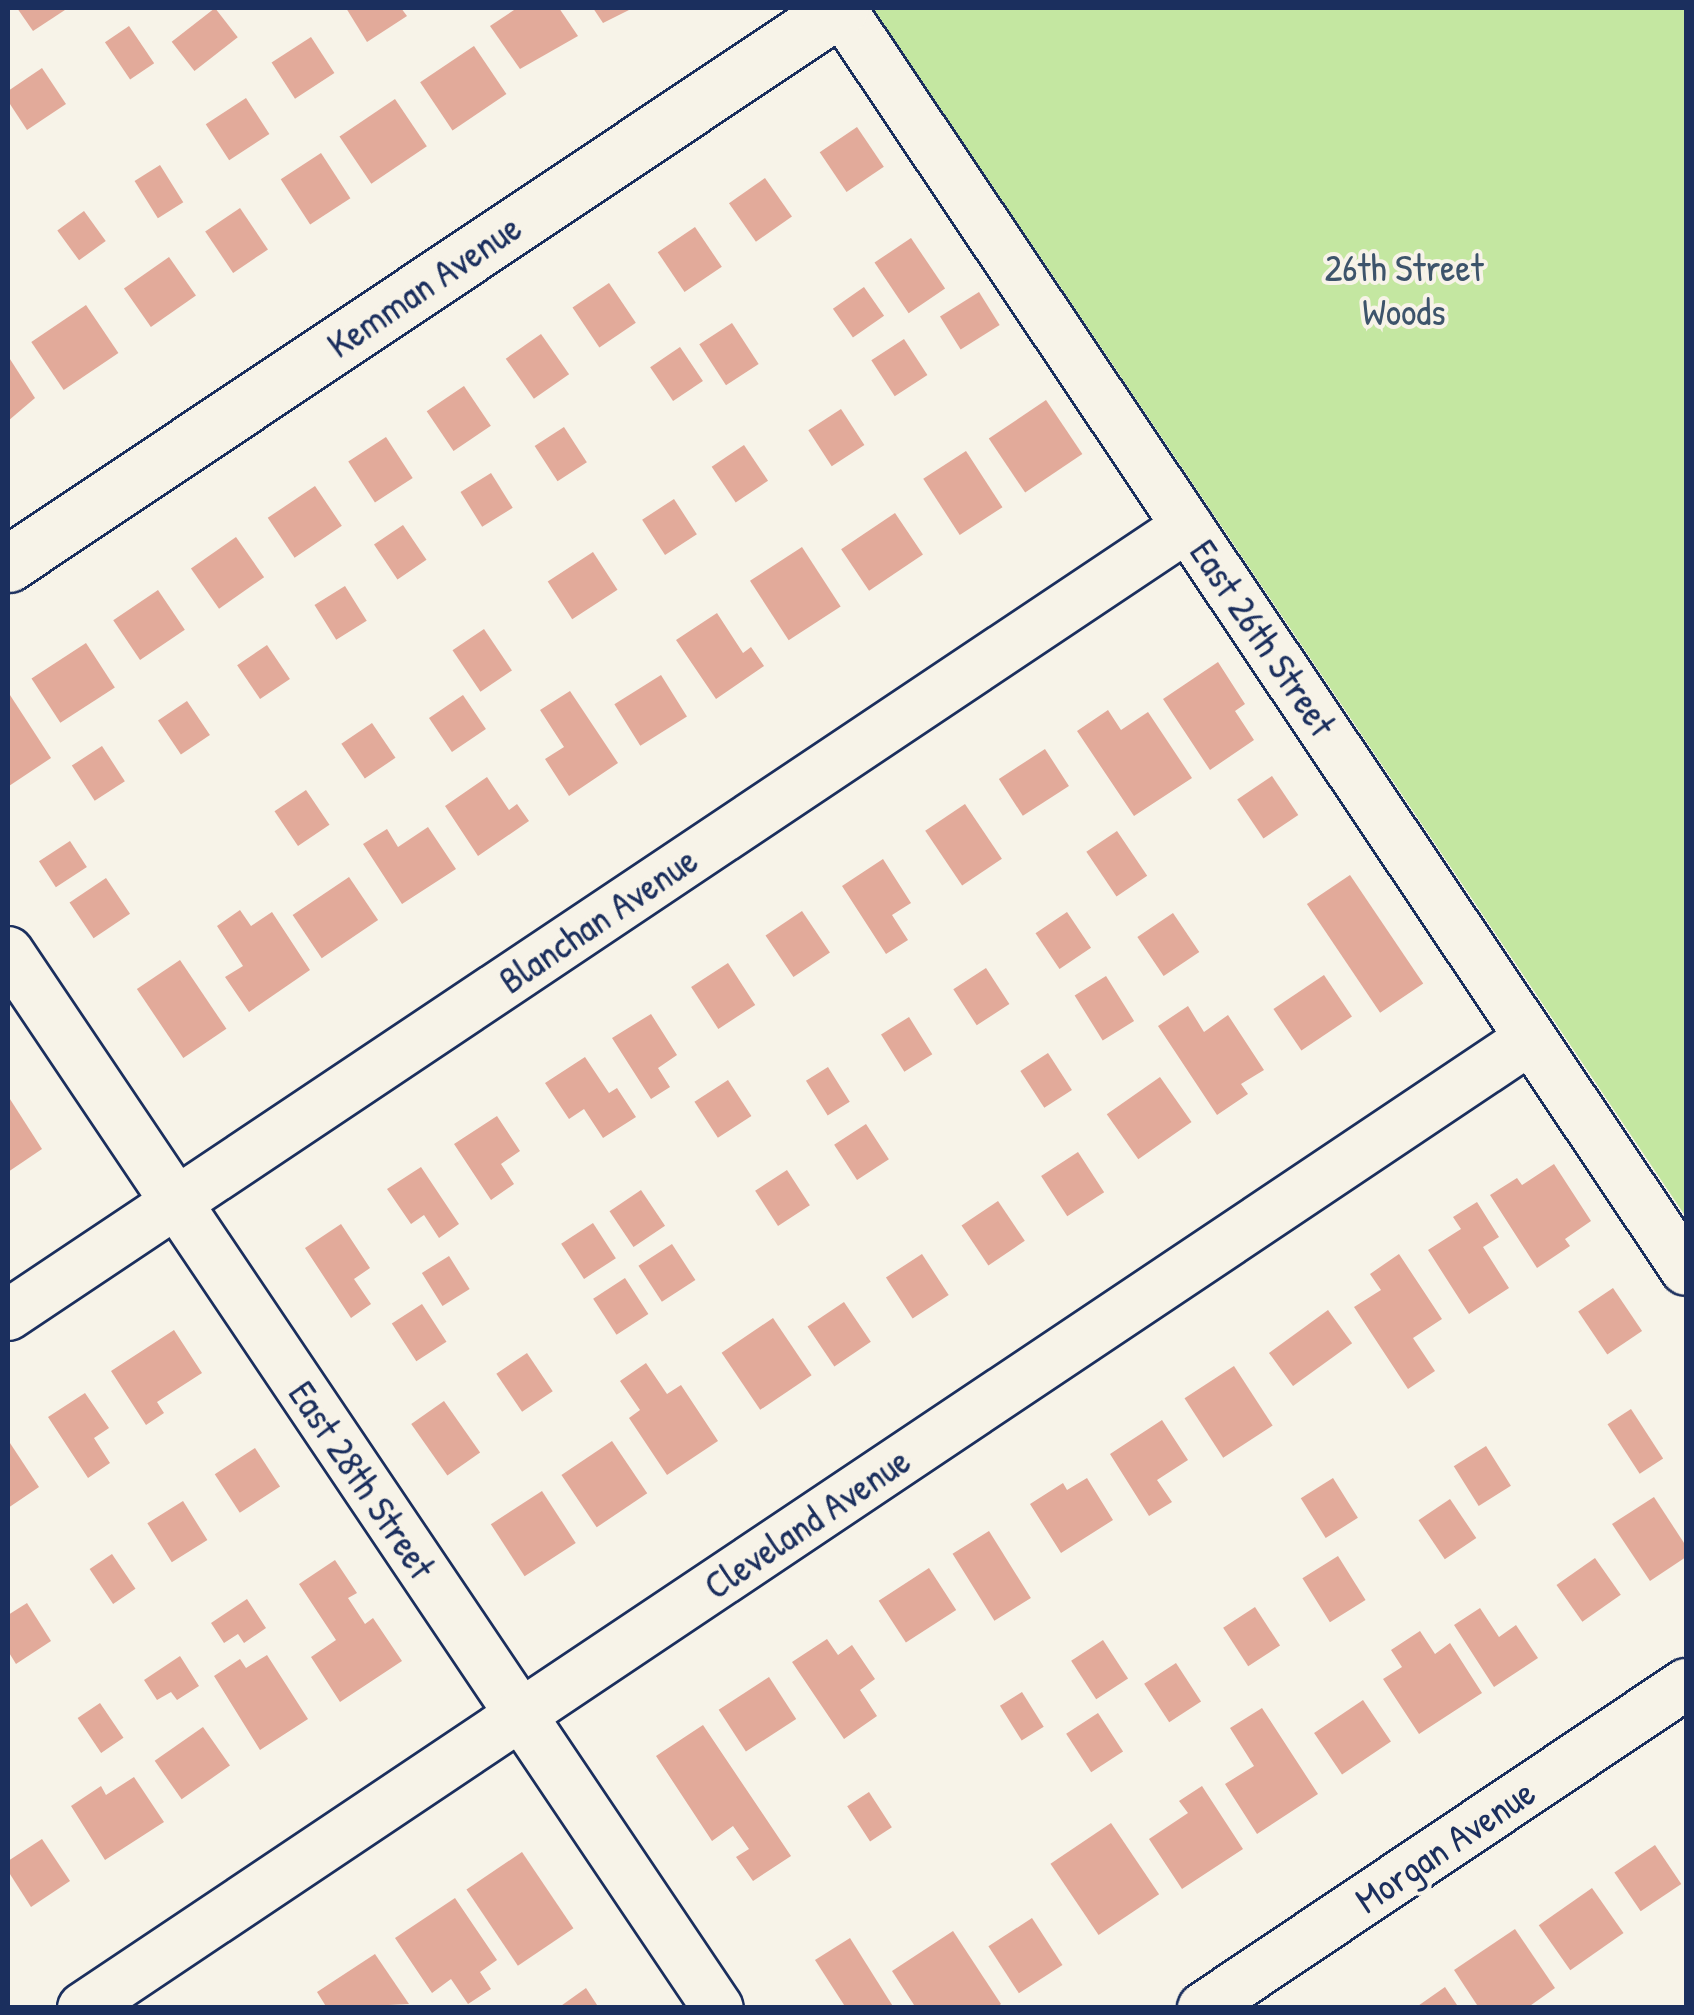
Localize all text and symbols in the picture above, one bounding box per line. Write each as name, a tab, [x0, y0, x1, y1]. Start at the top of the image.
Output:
street label: Kemman Avenue	[318, 205, 530, 367]
park label: 26th Street Woods	[1324, 245, 1484, 334]
street label: East 26th Street	[1181, 531, 1345, 745]
street label: Blanchan Avenue	[490, 837, 706, 1003]
street label: East 28th Street	[279, 1372, 445, 1588]
street label: Cleveland Avenue	[695, 1437, 919, 1609]
street label: Morgan Avenue	[1347, 1769, 1543, 1923]

